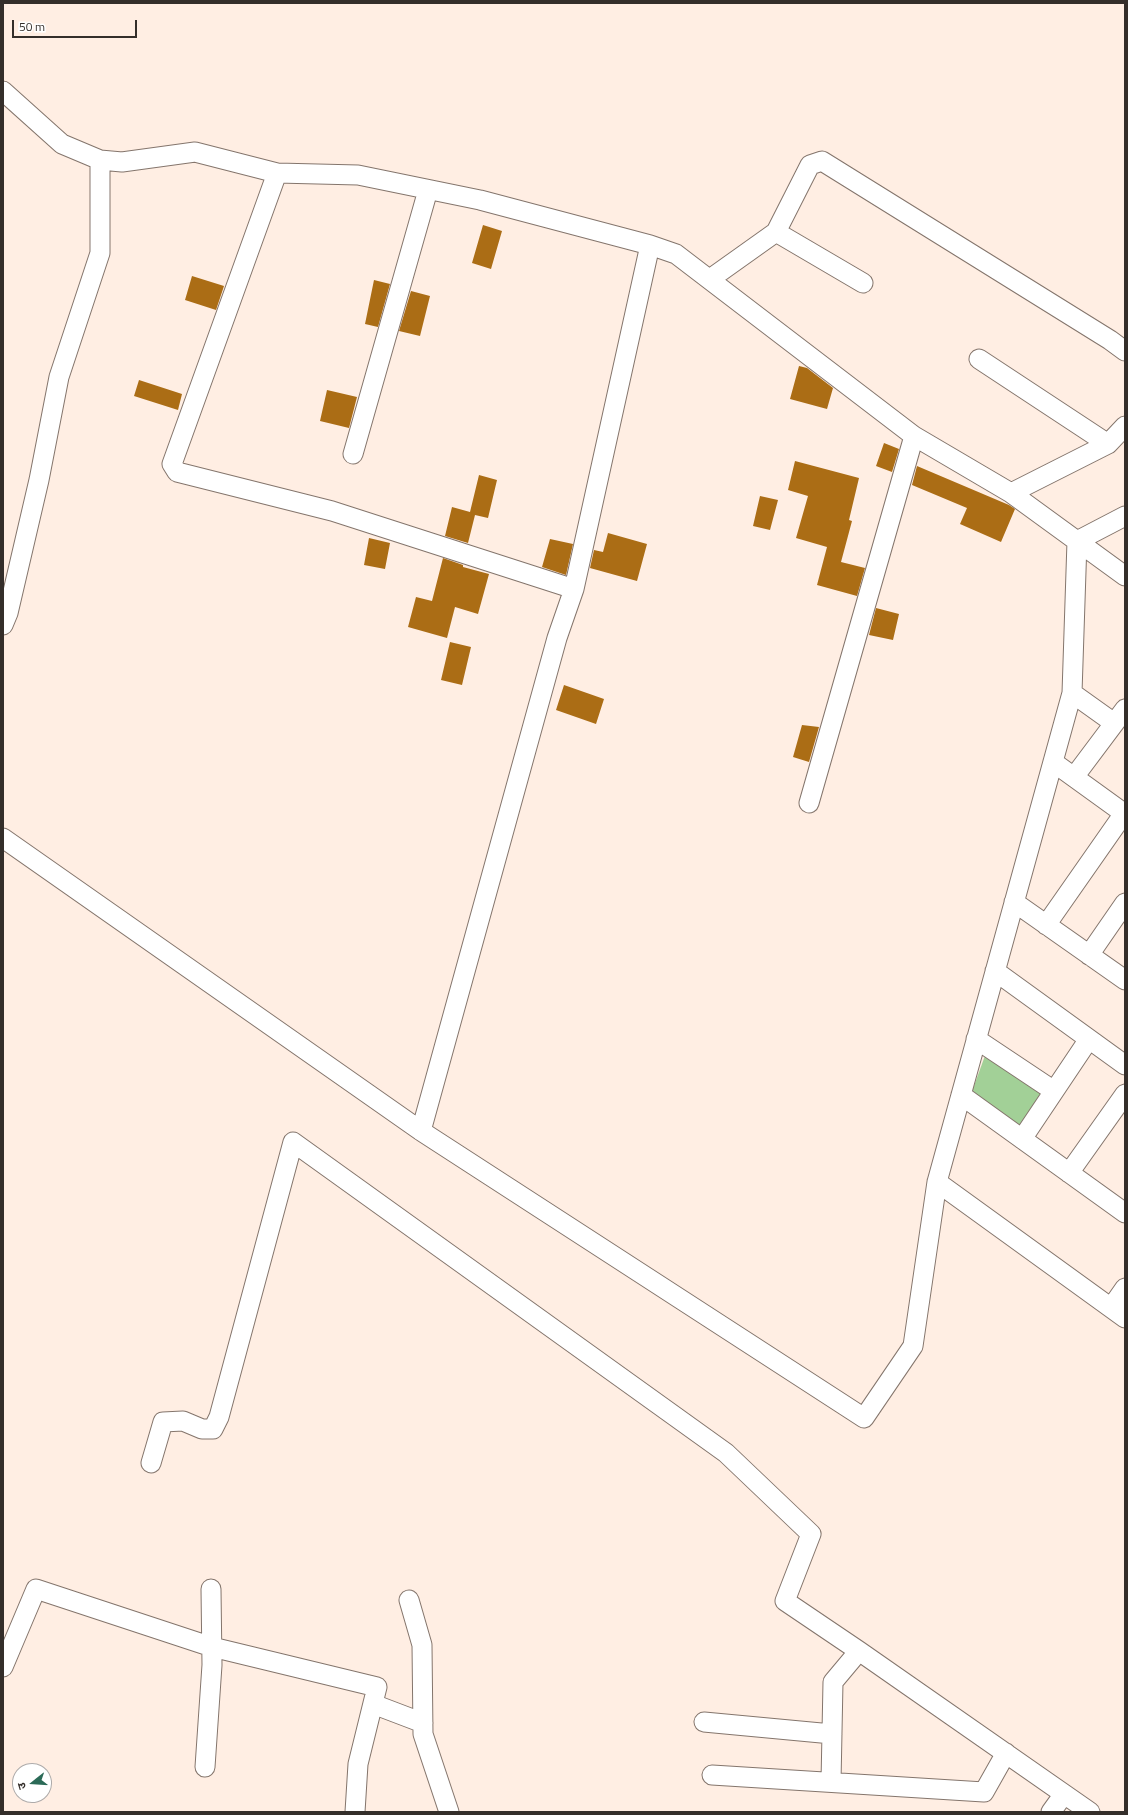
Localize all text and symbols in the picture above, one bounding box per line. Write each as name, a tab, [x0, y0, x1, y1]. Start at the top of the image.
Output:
scale bar	[14, 12, 139, 38]
text: 50 m	[19, 17, 45, 36]
north arrow	[12, 1763, 52, 1803]
text: उ	[13, 1781, 30, 1792]

